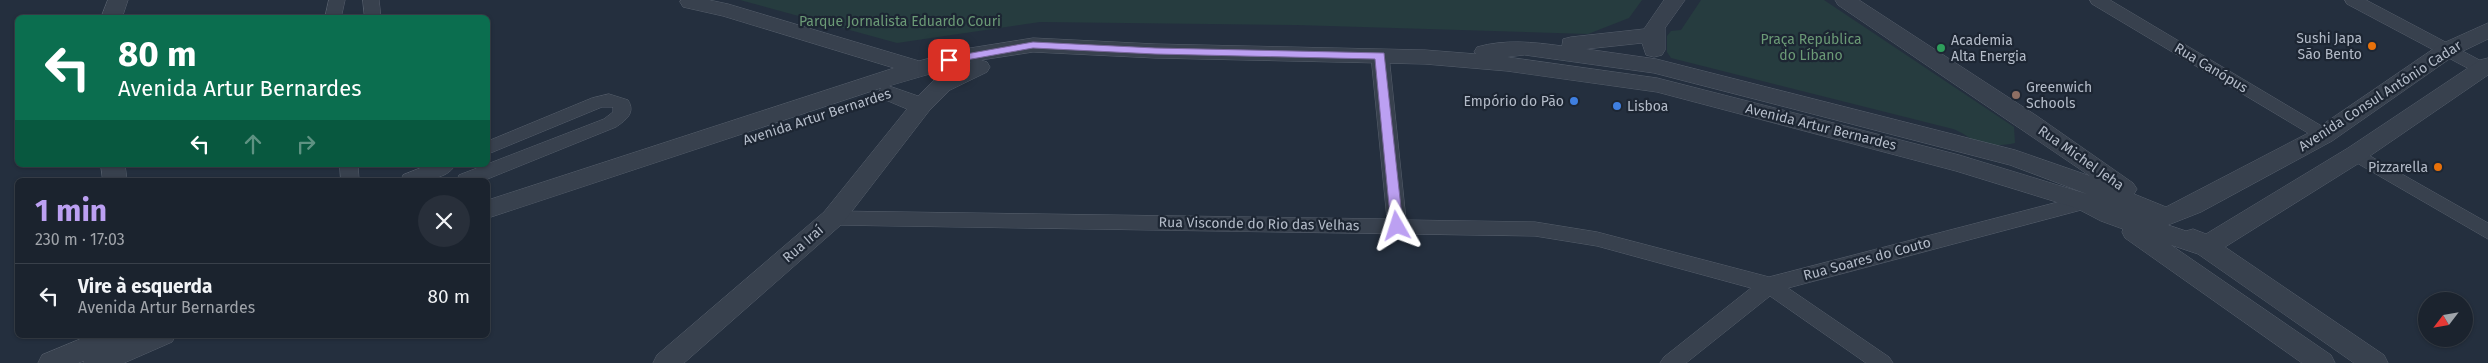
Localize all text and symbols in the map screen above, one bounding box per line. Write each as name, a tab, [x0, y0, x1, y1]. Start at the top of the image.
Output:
park label: Parque Jornalista Eduardo Couri	[799, 13, 1001, 30]
place label: Sushi Japa São Bento	[2296, 30, 2362, 63]
park label: Praça República do Líbano	[1760, 31, 1862, 64]
place label: Academia Alta Energia	[1951, 32, 2027, 65]
text: 80 m	[118, 33, 197, 75]
icon: left	[35, 35, 100, 100]
street label: Avenida Consul Antônio Cadar	[2295, 37, 2465, 155]
pin	[928, 39, 970, 81]
street label: Rua Canópus	[2171, 39, 2251, 97]
marker: Sushi Japa São Bento	[2366, 40, 2378, 52]
marker: Academia Alta Energia	[1935, 42, 1947, 54]
icon: arrive	[935, 46, 963, 74]
text: Avenida Artur Bernardes	[118, 75, 362, 102]
place label: Greenwich Schools	[2026, 79, 2092, 112]
street label: Avenida Artur Bernardes	[741, 85, 894, 149]
marker: Greenwich Schools	[2010, 89, 2022, 101]
place label: Empório do Pão	[1464, 93, 1564, 110]
marker: Empório do Pão	[1568, 95, 1580, 107]
place label: Lisboa	[1627, 98, 1668, 115]
marker: Lisboa	[1611, 100, 1623, 112]
street label: Avenida Artur Bernardes	[1744, 100, 1899, 154]
street label: Rua Michel Jeha	[2035, 122, 2127, 194]
icon: left	[186, 130, 214, 158]
icon: ahead	[239, 130, 267, 158]
icon: right	[292, 130, 320, 158]
place label: Pizzarella	[2368, 159, 2428, 176]
marker: Pizzarella	[2432, 161, 2444, 173]
text: 1 min	[35, 193, 107, 229]
button: close	[418, 195, 470, 247]
position arrow	[1370, 199, 1422, 251]
street label: Rua Visconde do Rio das Velhas	[1158, 214, 1360, 234]
street label: Rua Iraí	[779, 222, 827, 266]
text: 230 m · 17:03	[35, 230, 125, 249]
street label: Rua Soares do Couto	[1801, 234, 1933, 284]
text: Vire à esquerda	[78, 275, 212, 298]
icon: left	[35, 282, 63, 310]
text: 80 m	[428, 285, 470, 308]
north arrow	[2418, 292, 2472, 348]
map controls	[2418, 292, 2473, 347]
text: Avenida Artur Bernardes	[78, 298, 255, 317]

